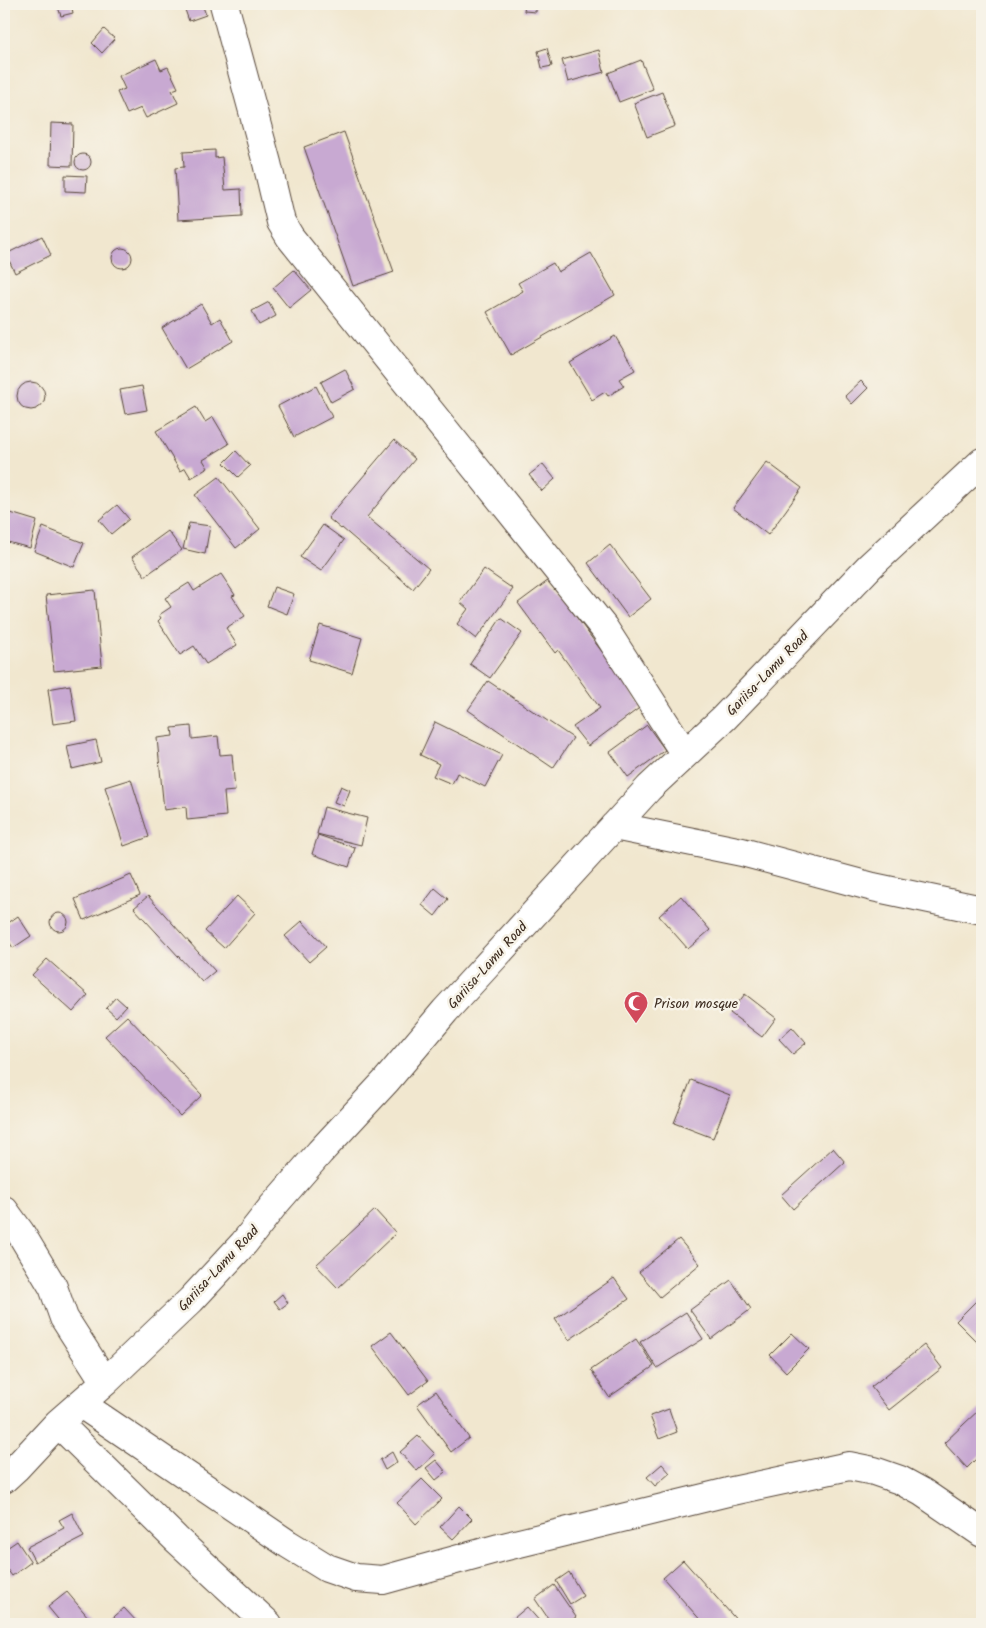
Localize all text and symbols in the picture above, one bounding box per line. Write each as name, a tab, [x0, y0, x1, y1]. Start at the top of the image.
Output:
street label: Gariisa-Lamu Road	[721, 625, 815, 721]
street label: Gariisa-Lamu Road	[442, 916, 534, 1014]
mosque icon: Prison mosque	[623, 990, 649, 1024]
place label: Prison mosque	[654, 993, 739, 1015]
street label: Gariisa-Lamu Road	[173, 1220, 265, 1317]

